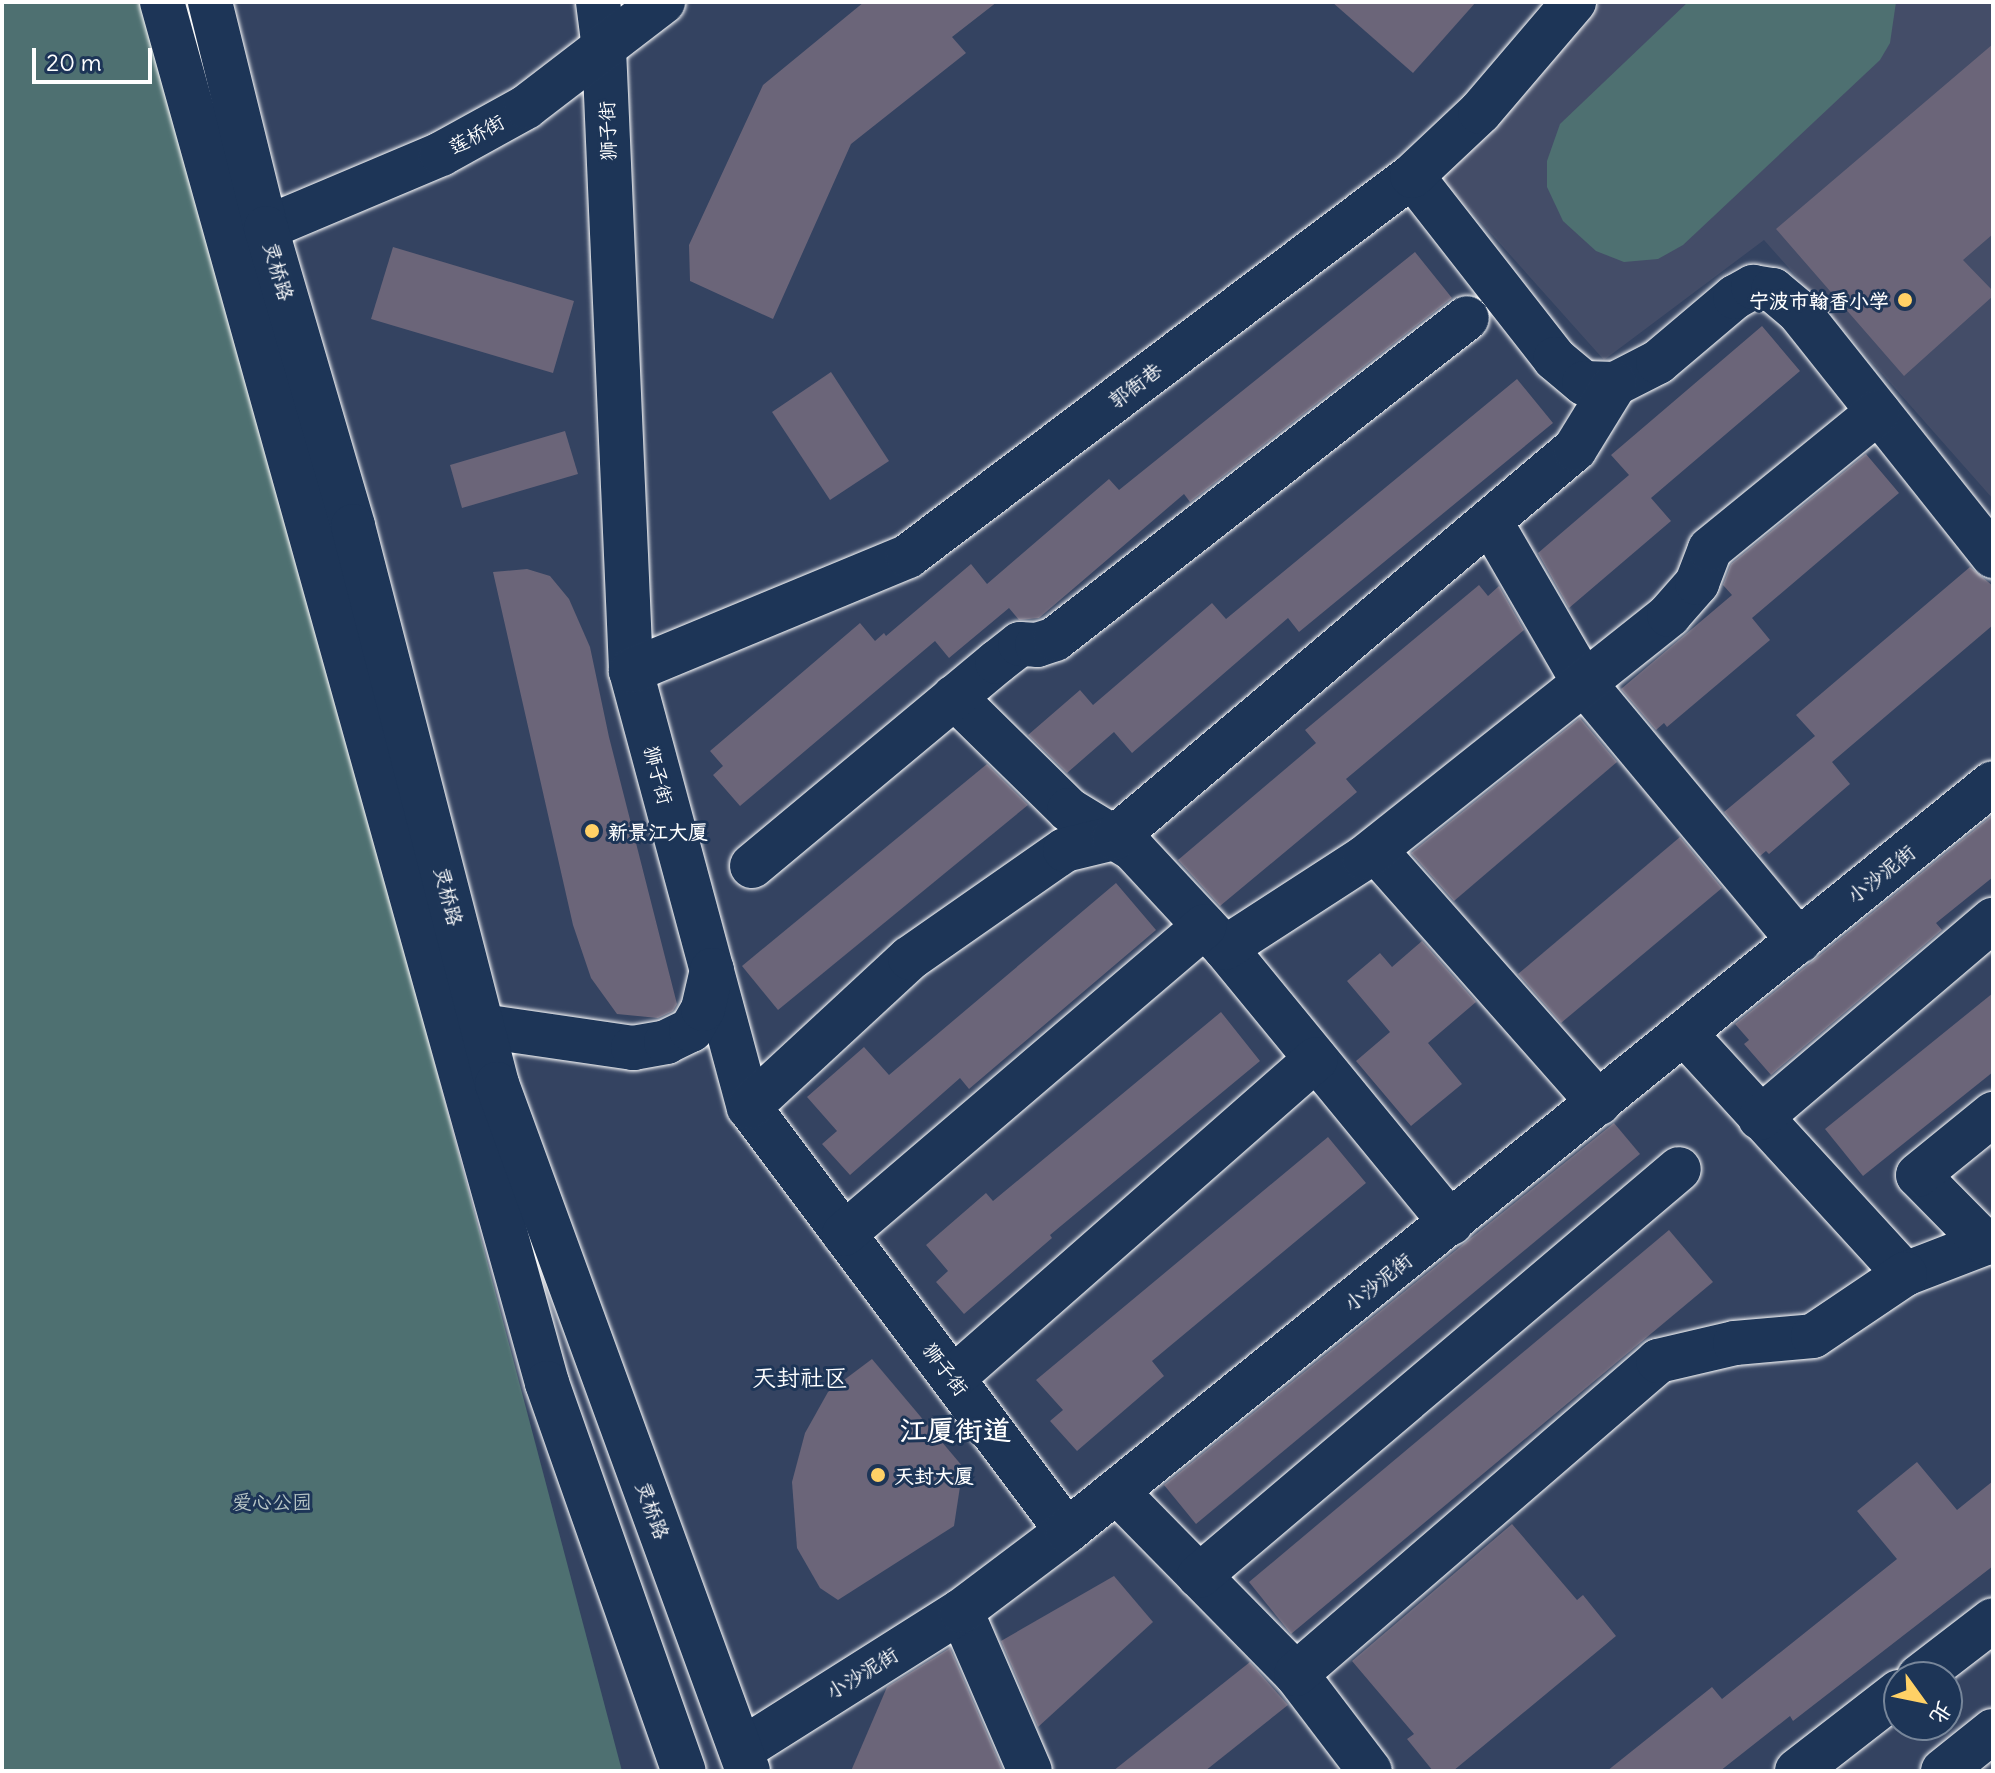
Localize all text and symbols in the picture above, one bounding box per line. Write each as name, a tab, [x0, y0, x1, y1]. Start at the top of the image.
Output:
scale bar	[36, 32, 156, 82]
text: 20 m	[46, 47, 102, 77]
street label: 狮子街	[594, 101, 620, 161]
street label: 莲桥街	[444, 109, 508, 159]
street label: 灵桥路	[259, 239, 299, 303]
place label: 宁波市翰香小学	[1749, 288, 1889, 312]
marker: 宁波市翰香小学	[1896, 291, 1914, 309]
street label: 郭衙巷	[1104, 357, 1166, 413]
street label: 狮子街	[640, 743, 678, 807]
place label: 新景江大厦	[608, 819, 708, 843]
marker: 新景江大厦	[583, 822, 601, 840]
street label: 小沙泥街	[1842, 840, 1920, 908]
street label: 灵桥路	[430, 864, 468, 928]
street label: 小沙泥街	[1339, 1248, 1417, 1316]
street label: 狮子街	[918, 1338, 974, 1400]
district label: 天封社区	[752, 1364, 848, 1392]
district label: 江厦街道	[899, 1413, 1011, 1447]
place label: 天封大厦	[894, 1463, 974, 1487]
marker: 天封大厦	[869, 1466, 887, 1484]
street label: 灵桥路	[631, 1478, 675, 1542]
park label: 爱心公园	[232, 1489, 312, 1513]
street label: 小沙泥街	[822, 1642, 902, 1704]
north arrow	[1883, 1661, 1963, 1741]
text: 北	[1924, 1696, 1959, 1730]

